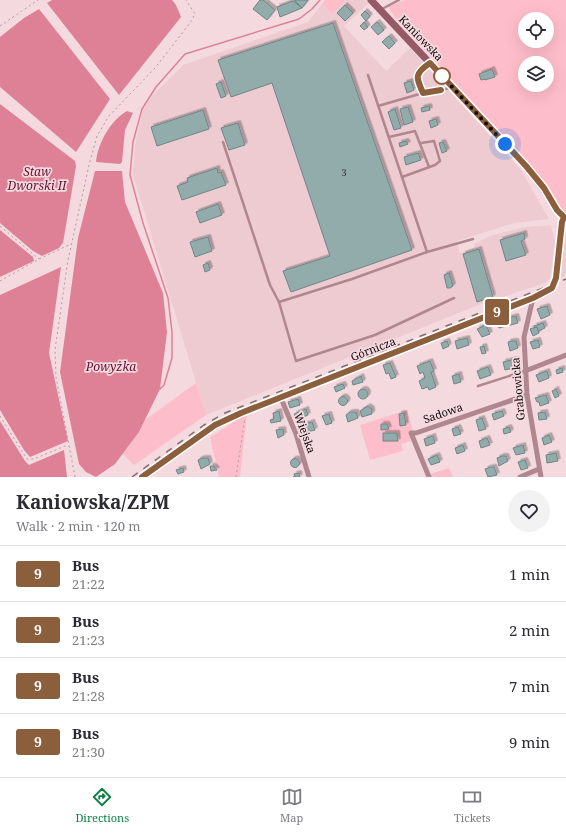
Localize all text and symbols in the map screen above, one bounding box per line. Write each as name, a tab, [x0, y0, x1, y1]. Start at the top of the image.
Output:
street label: Kaniowska	[396, 12, 447, 64]
map controls	[518, 12, 554, 92]
button: locate	[518, 12, 554, 48]
button: layers	[518, 56, 554, 92]
unlabelled marker	[433, 67, 451, 85]
your location	[495, 134, 515, 154]
water label: Staw Dworski II	[6, 163, 68, 194]
house number: 3	[341, 166, 347, 179]
line badge: 9	[484, 299, 510, 325]
text: 9	[493, 302, 501, 321]
street label: Górnicza	[348, 333, 398, 364]
street label: Grabowicka	[507, 357, 528, 421]
water label: Powyżka	[85, 358, 136, 375]
street label: Sadowa	[421, 399, 465, 426]
street label: Wiejska	[291, 411, 320, 455]
text: Kaniowska/ZPM	[16, 489, 170, 515]
button: heart	[508, 490, 550, 532]
text: Walk · 2 min · 120 m	[16, 517, 141, 535]
text: Bus	[72, 555, 99, 575]
text: 9	[34, 564, 42, 583]
text: 1 min	[509, 564, 550, 584]
text: 21:22	[72, 575, 105, 593]
text: Bus	[72, 611, 99, 631]
text: 9	[34, 620, 42, 639]
text: 2 min	[509, 620, 550, 640]
text: 21:23	[72, 631, 105, 649]
text: Bus	[72, 667, 99, 687]
text: 9	[34, 676, 42, 695]
text: 7 min	[509, 676, 550, 696]
text: 21:28	[72, 687, 105, 705]
text: Bus	[72, 723, 99, 743]
text: 9	[34, 732, 42, 751]
text: 9 min	[509, 732, 550, 752]
text: 21:30	[72, 743, 105, 761]
tab: Directions	[75, 786, 129, 825]
tab: Map	[280, 786, 303, 825]
tab: Tickets	[454, 786, 491, 825]

